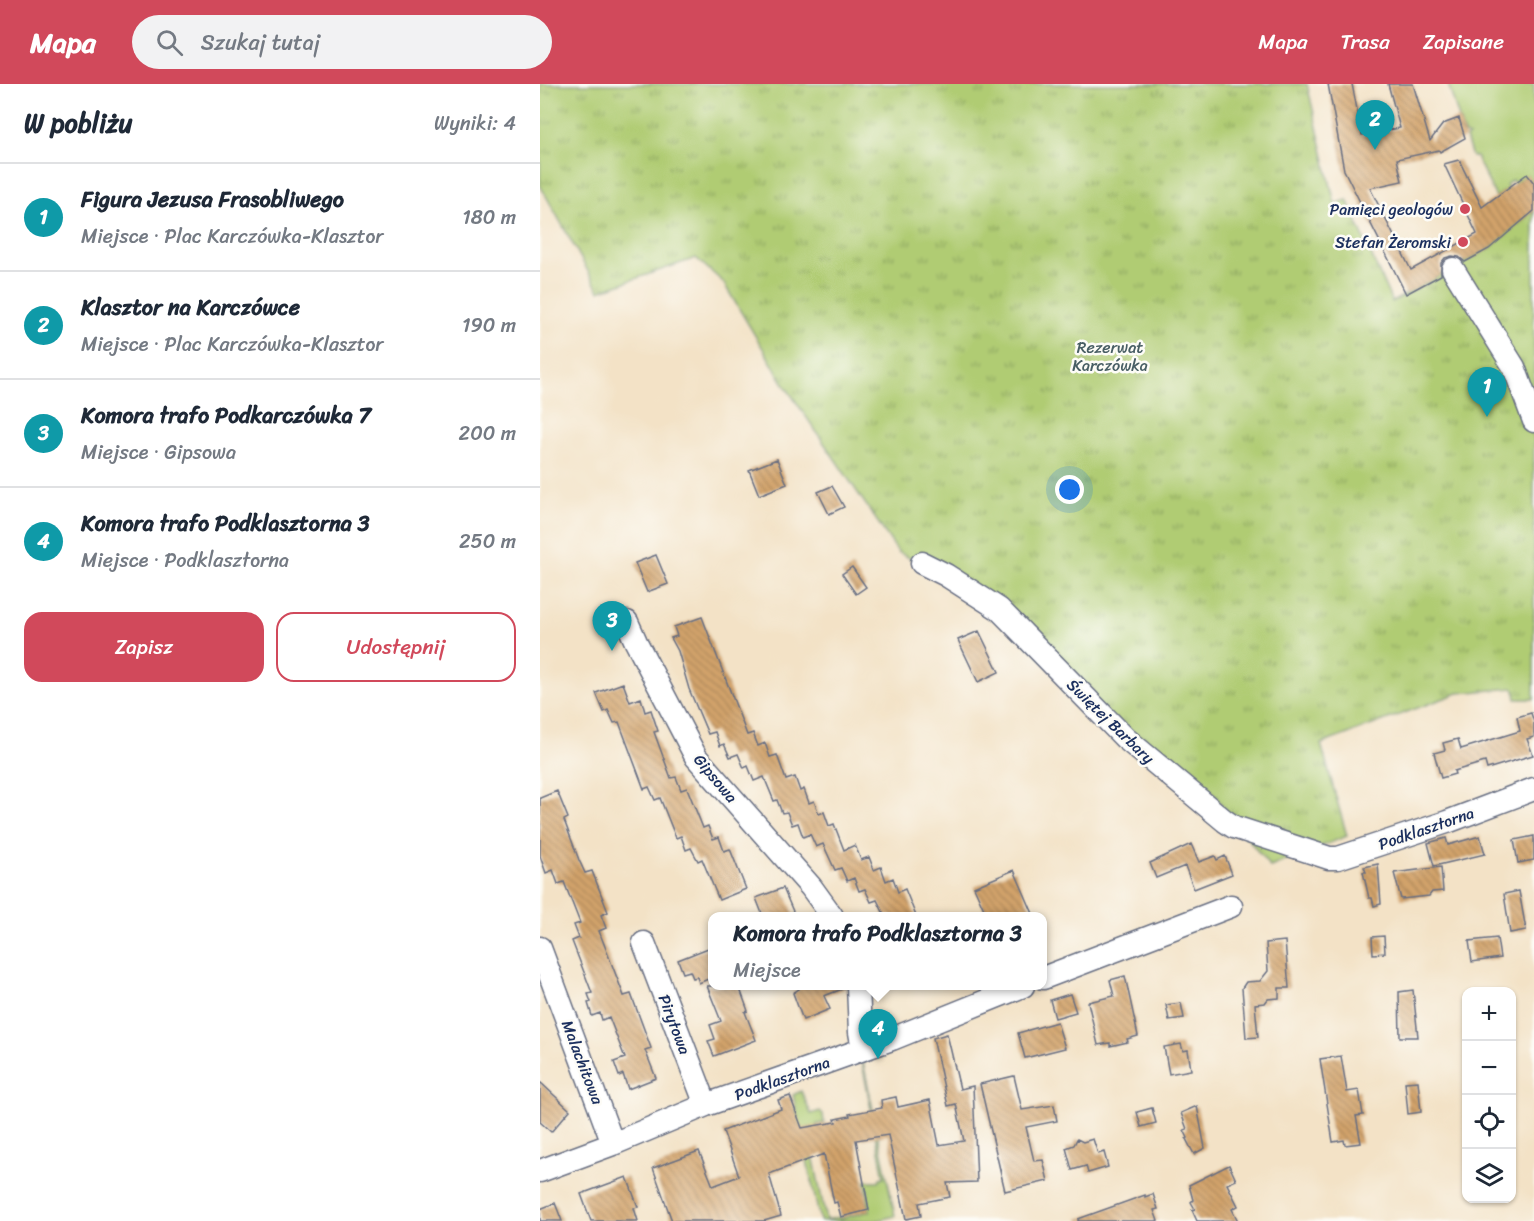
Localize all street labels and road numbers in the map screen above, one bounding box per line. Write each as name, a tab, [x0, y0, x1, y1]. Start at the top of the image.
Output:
street label: Świętej Barbary	[1060, 671, 1162, 772]
street label: Gipsowa	[686, 747, 745, 810]
street label: Podklasztorna	[1374, 798, 1478, 858]
street label: Pirytowa	[650, 990, 699, 1059]
street label: Malachitowa	[553, 1016, 612, 1110]
street label: Podklasztorna	[730, 1048, 834, 1109]

